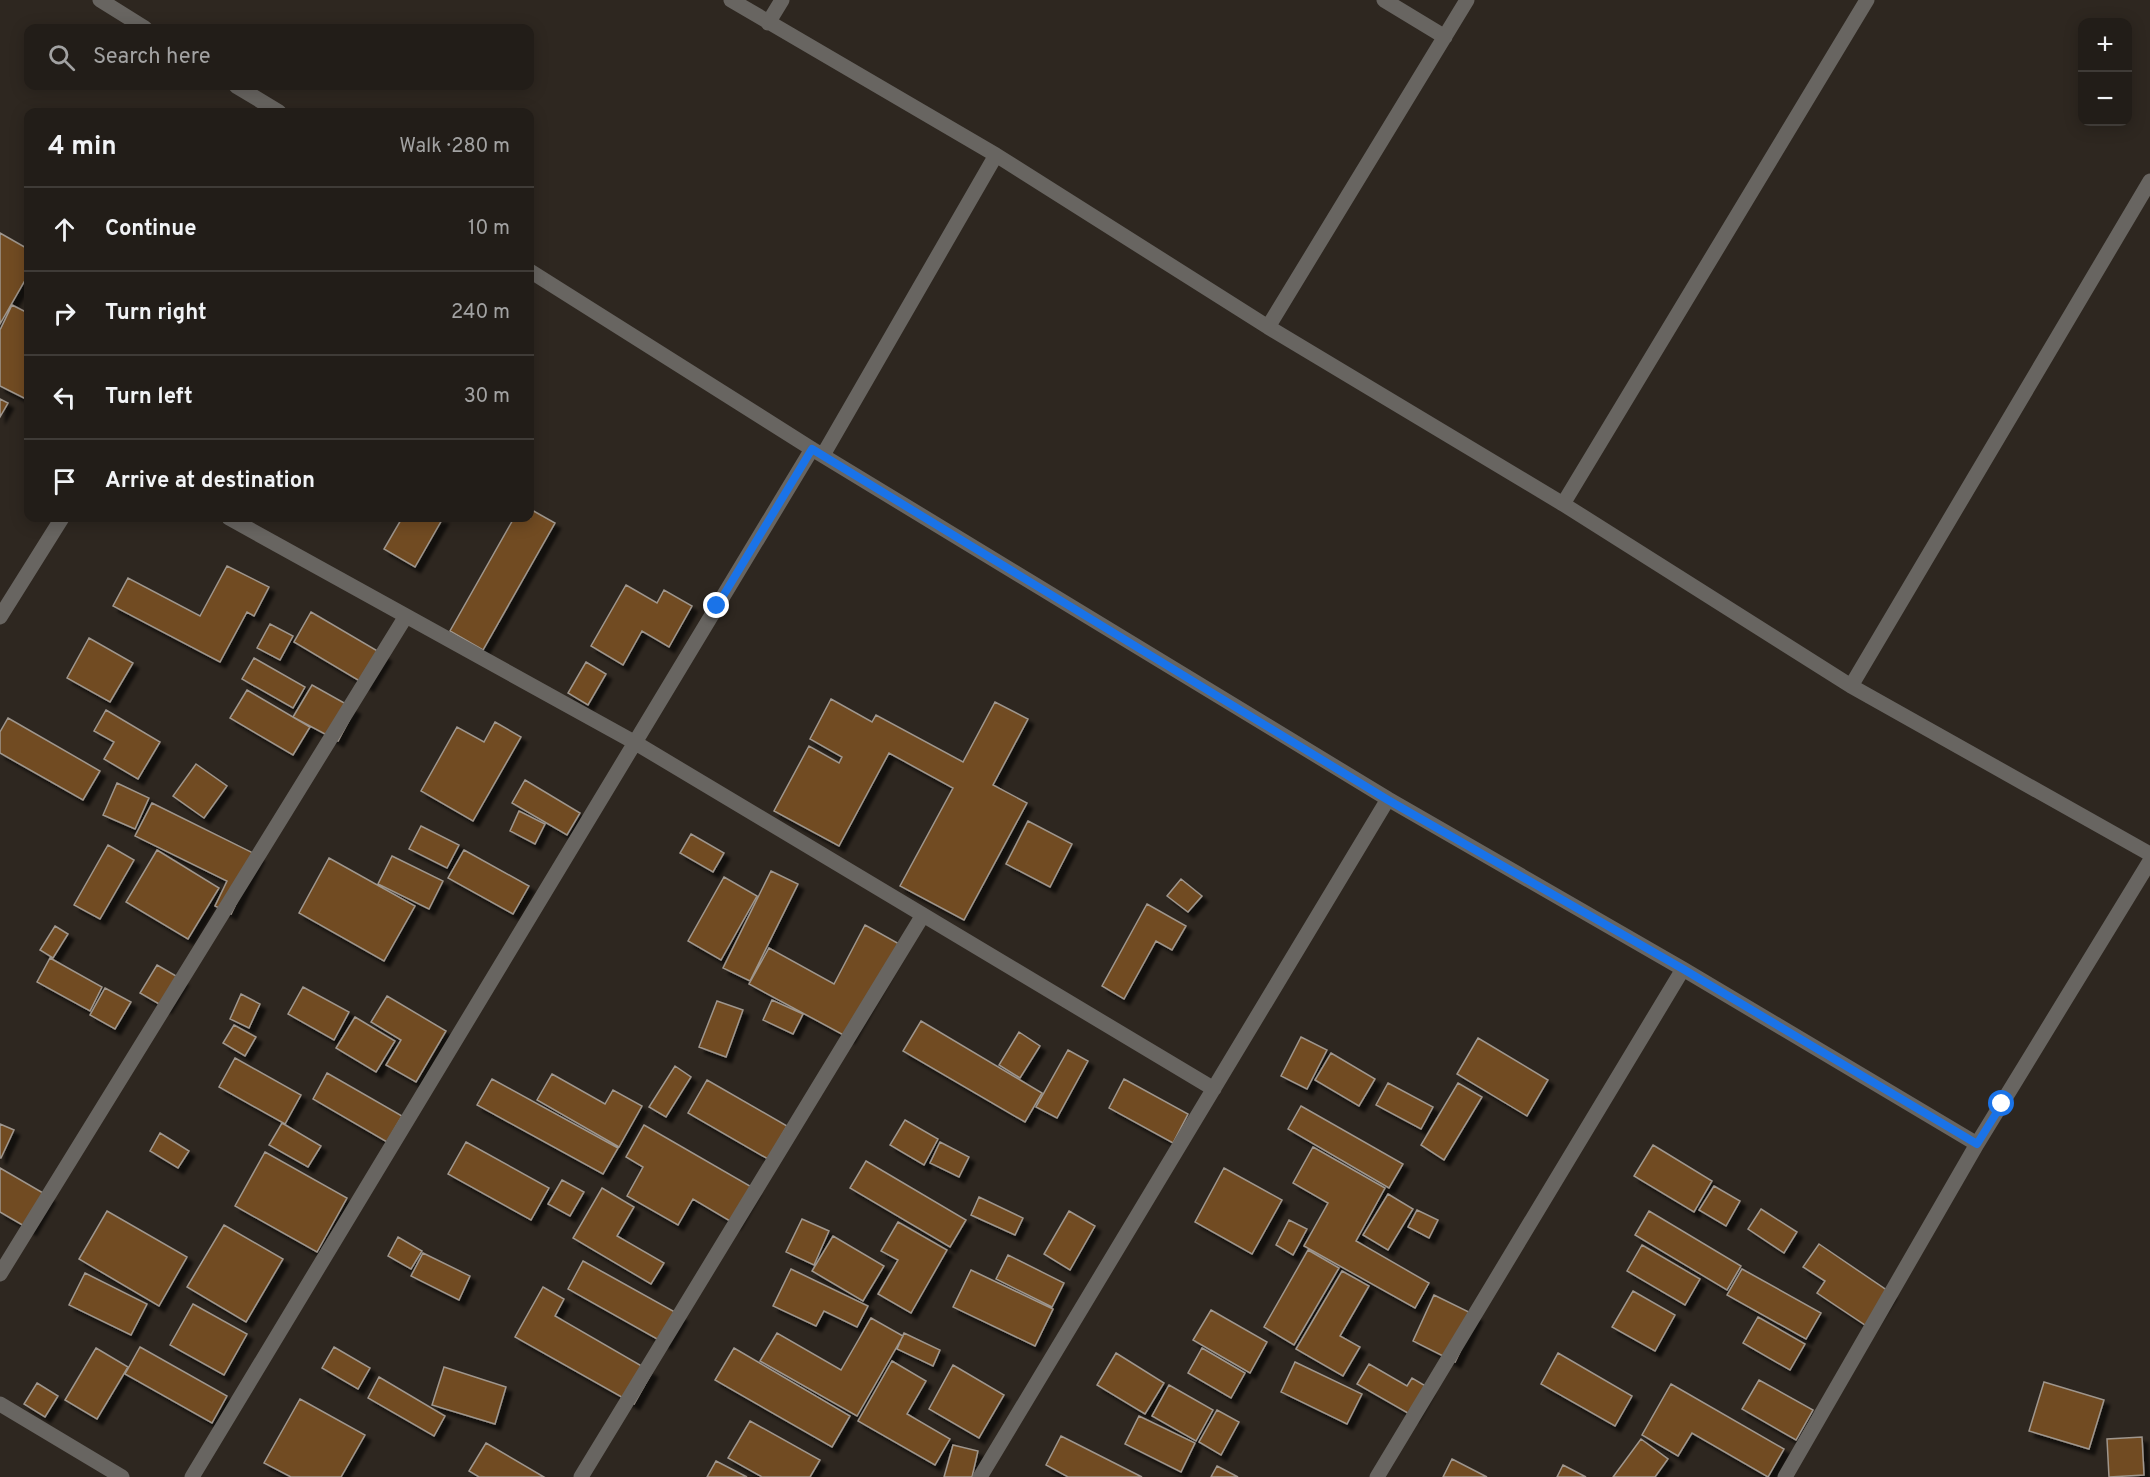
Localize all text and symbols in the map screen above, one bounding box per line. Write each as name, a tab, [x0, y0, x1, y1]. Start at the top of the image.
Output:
map controls	[2078, 18, 2132, 126]
button: +	[2078, 18, 2132, 72]
search box	[24, 24, 534, 90]
icon: search	[45, 41, 78, 74]
text: Search here	[93, 44, 211, 71]
button: −	[2078, 72, 2132, 126]
text: 4 min	[48, 131, 117, 164]
text: Walk · 280 m	[399, 134, 510, 160]
icon: ahead	[48, 213, 81, 246]
text: Continue	[105, 216, 196, 243]
text: 10 m	[468, 216, 510, 242]
icon: right	[48, 297, 81, 330]
text: Turn right	[105, 300, 207, 327]
text: 240 m	[451, 300, 510, 326]
icon: left	[48, 381, 81, 414]
text: Turn left	[105, 384, 193, 411]
text: 30 m	[464, 384, 510, 410]
icon: arrive	[48, 465, 81, 498]
text: Arrive at destination	[105, 468, 315, 495]
route end	[703, 592, 729, 618]
route start	[1988, 1090, 2014, 1116]

